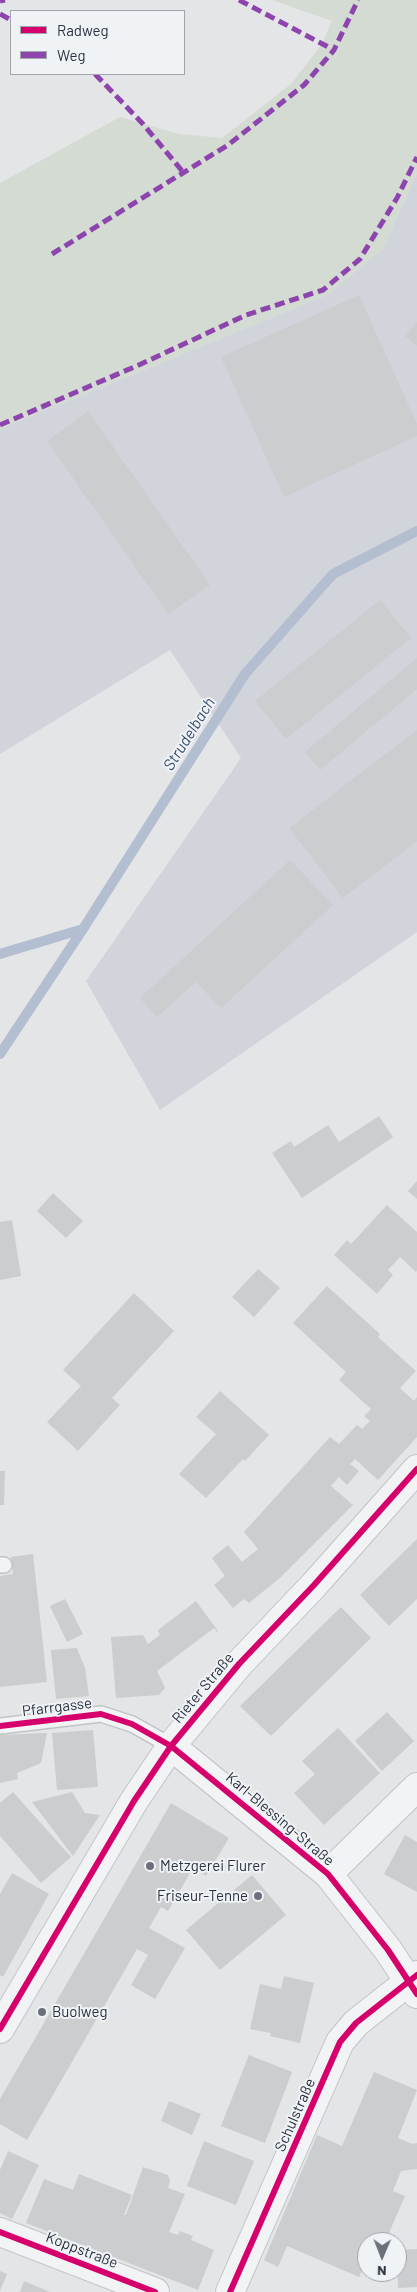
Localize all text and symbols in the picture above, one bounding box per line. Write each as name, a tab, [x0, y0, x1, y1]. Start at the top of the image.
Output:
legend	[10, 10, 185, 75]
text: Radweg	[57, 21, 109, 39]
text: Weg	[57, 46, 85, 64]
water label: Strudelbach	[159, 694, 219, 774]
street label: Rieter Straße	[168, 1649, 238, 1727]
street label: Pfarrgasse	[21, 1694, 93, 1720]
street label: Karl-Blessing-Straße	[222, 1768, 338, 1870]
place label: Metzgerei Flurer	[160, 1857, 266, 1875]
marker: Metzgerei Flurer	[144, 1860, 156, 1872]
place label: Friseur-Tenne	[157, 1887, 248, 1905]
marker: Friseur-Tenne	[252, 1890, 264, 1902]
place label: Buolweg	[52, 2003, 107, 2021]
marker: Buolweg	[36, 2006, 48, 2018]
street label: Schulstraße	[271, 2076, 319, 2154]
street label: Koppstraße	[43, 2228, 121, 2272]
north arrow	[357, 2232, 407, 2282]
text: N	[377, 2263, 387, 2280]

